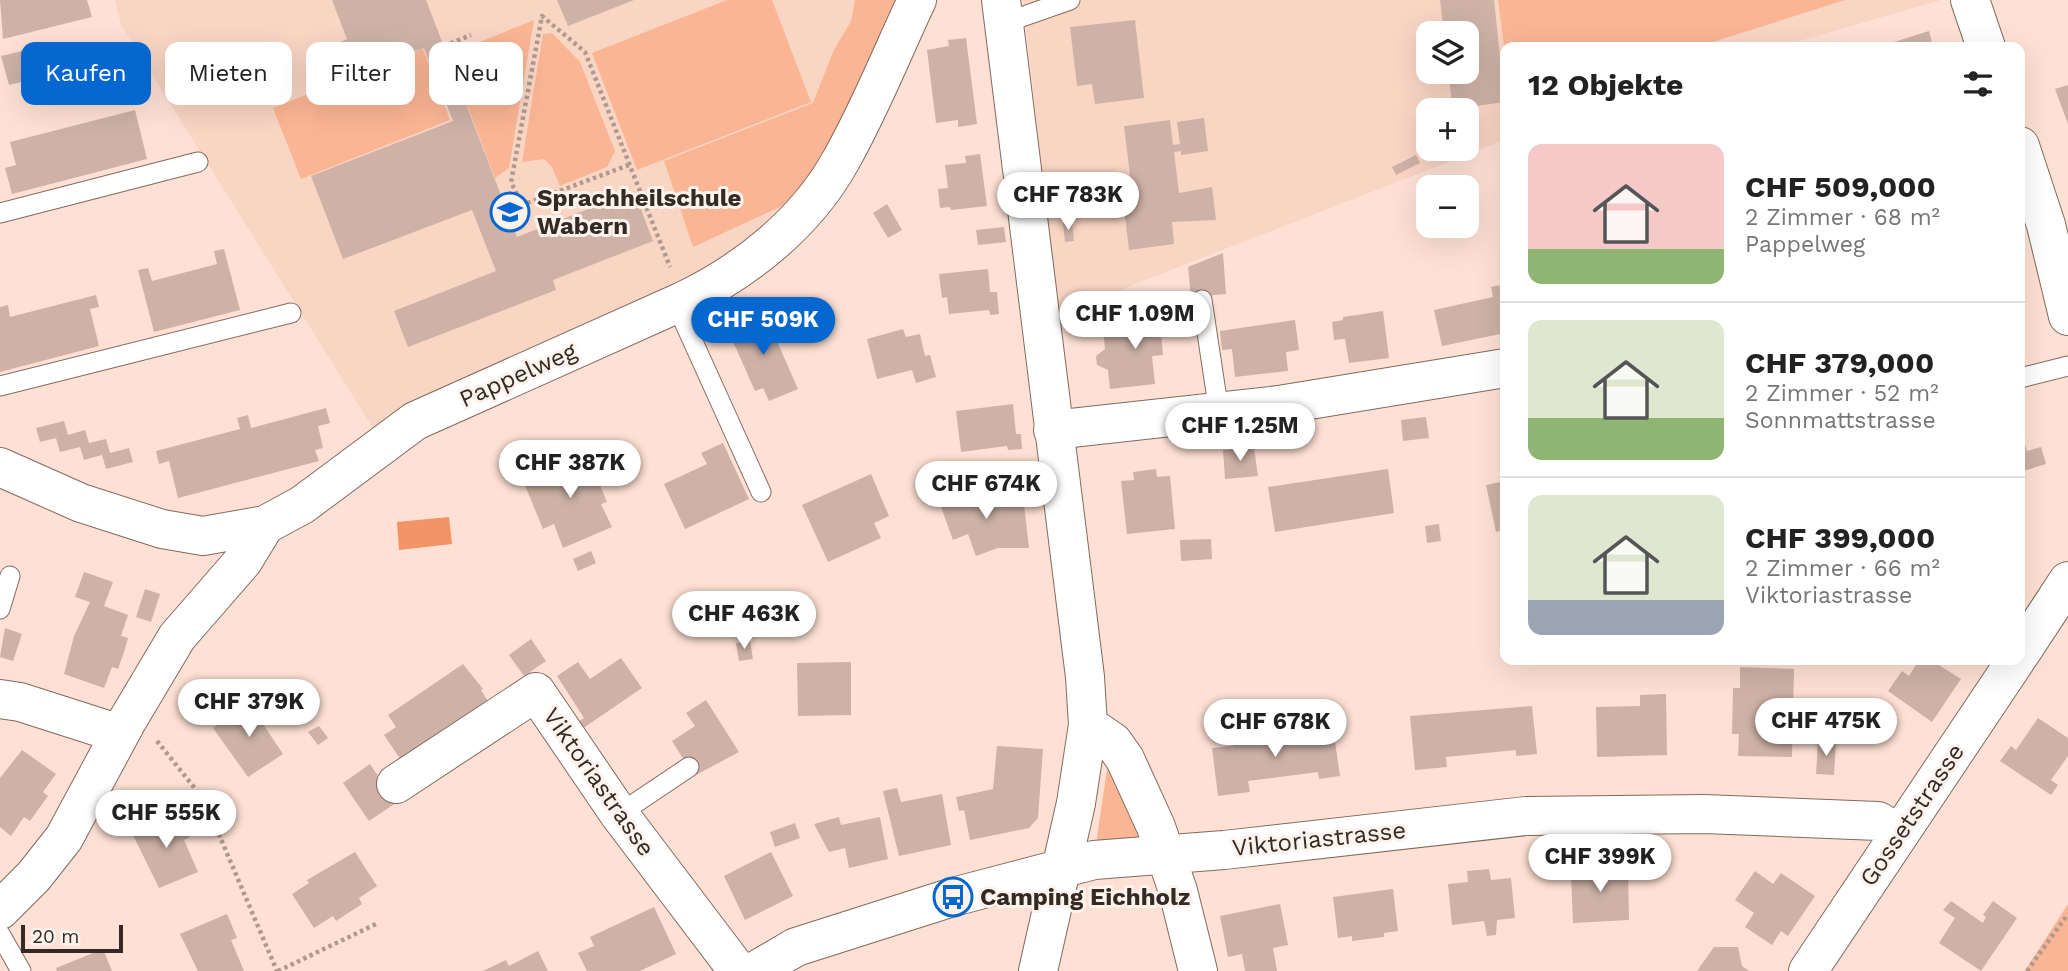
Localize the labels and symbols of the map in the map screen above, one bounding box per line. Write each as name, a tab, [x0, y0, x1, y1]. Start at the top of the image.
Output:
pin: CHF 783K	[996, 173, 1140, 232]
place label: Sprachheilschule Wabern	[537, 184, 741, 240]
school or university icon: Sprachheilschule Wabern	[489, 191, 531, 233]
pin: CHF 1.09M	[1055, 292, 1215, 351]
pin: CHF 509K	[691, 298, 835, 357]
street label: Pappelweg	[455, 337, 581, 413]
pin: CHF 1.25M	[1160, 404, 1320, 463]
pin: CHF 387K	[498, 440, 642, 500]
pin: CHF 674K	[914, 462, 1058, 521]
pin: CHF 463K	[672, 592, 816, 651]
pin: CHF 379K	[177, 680, 321, 739]
pin: CHF 475K	[1754, 698, 1898, 758]
pin: CHF 678K	[1203, 700, 1347, 759]
street label: Viktoriastrasse	[537, 702, 661, 862]
street label: Gossetstrasse	[1854, 739, 1970, 891]
pin: CHF 555K	[94, 790, 238, 850]
street label: Viktoriastrasse	[1231, 816, 1407, 862]
pin: CHF 399K	[1528, 834, 1672, 894]
bus stop icon: Camping Eichholz	[932, 876, 974, 918]
place label: Camping Eichholz	[980, 883, 1190, 911]
scale bar	[21, 922, 122, 954]

